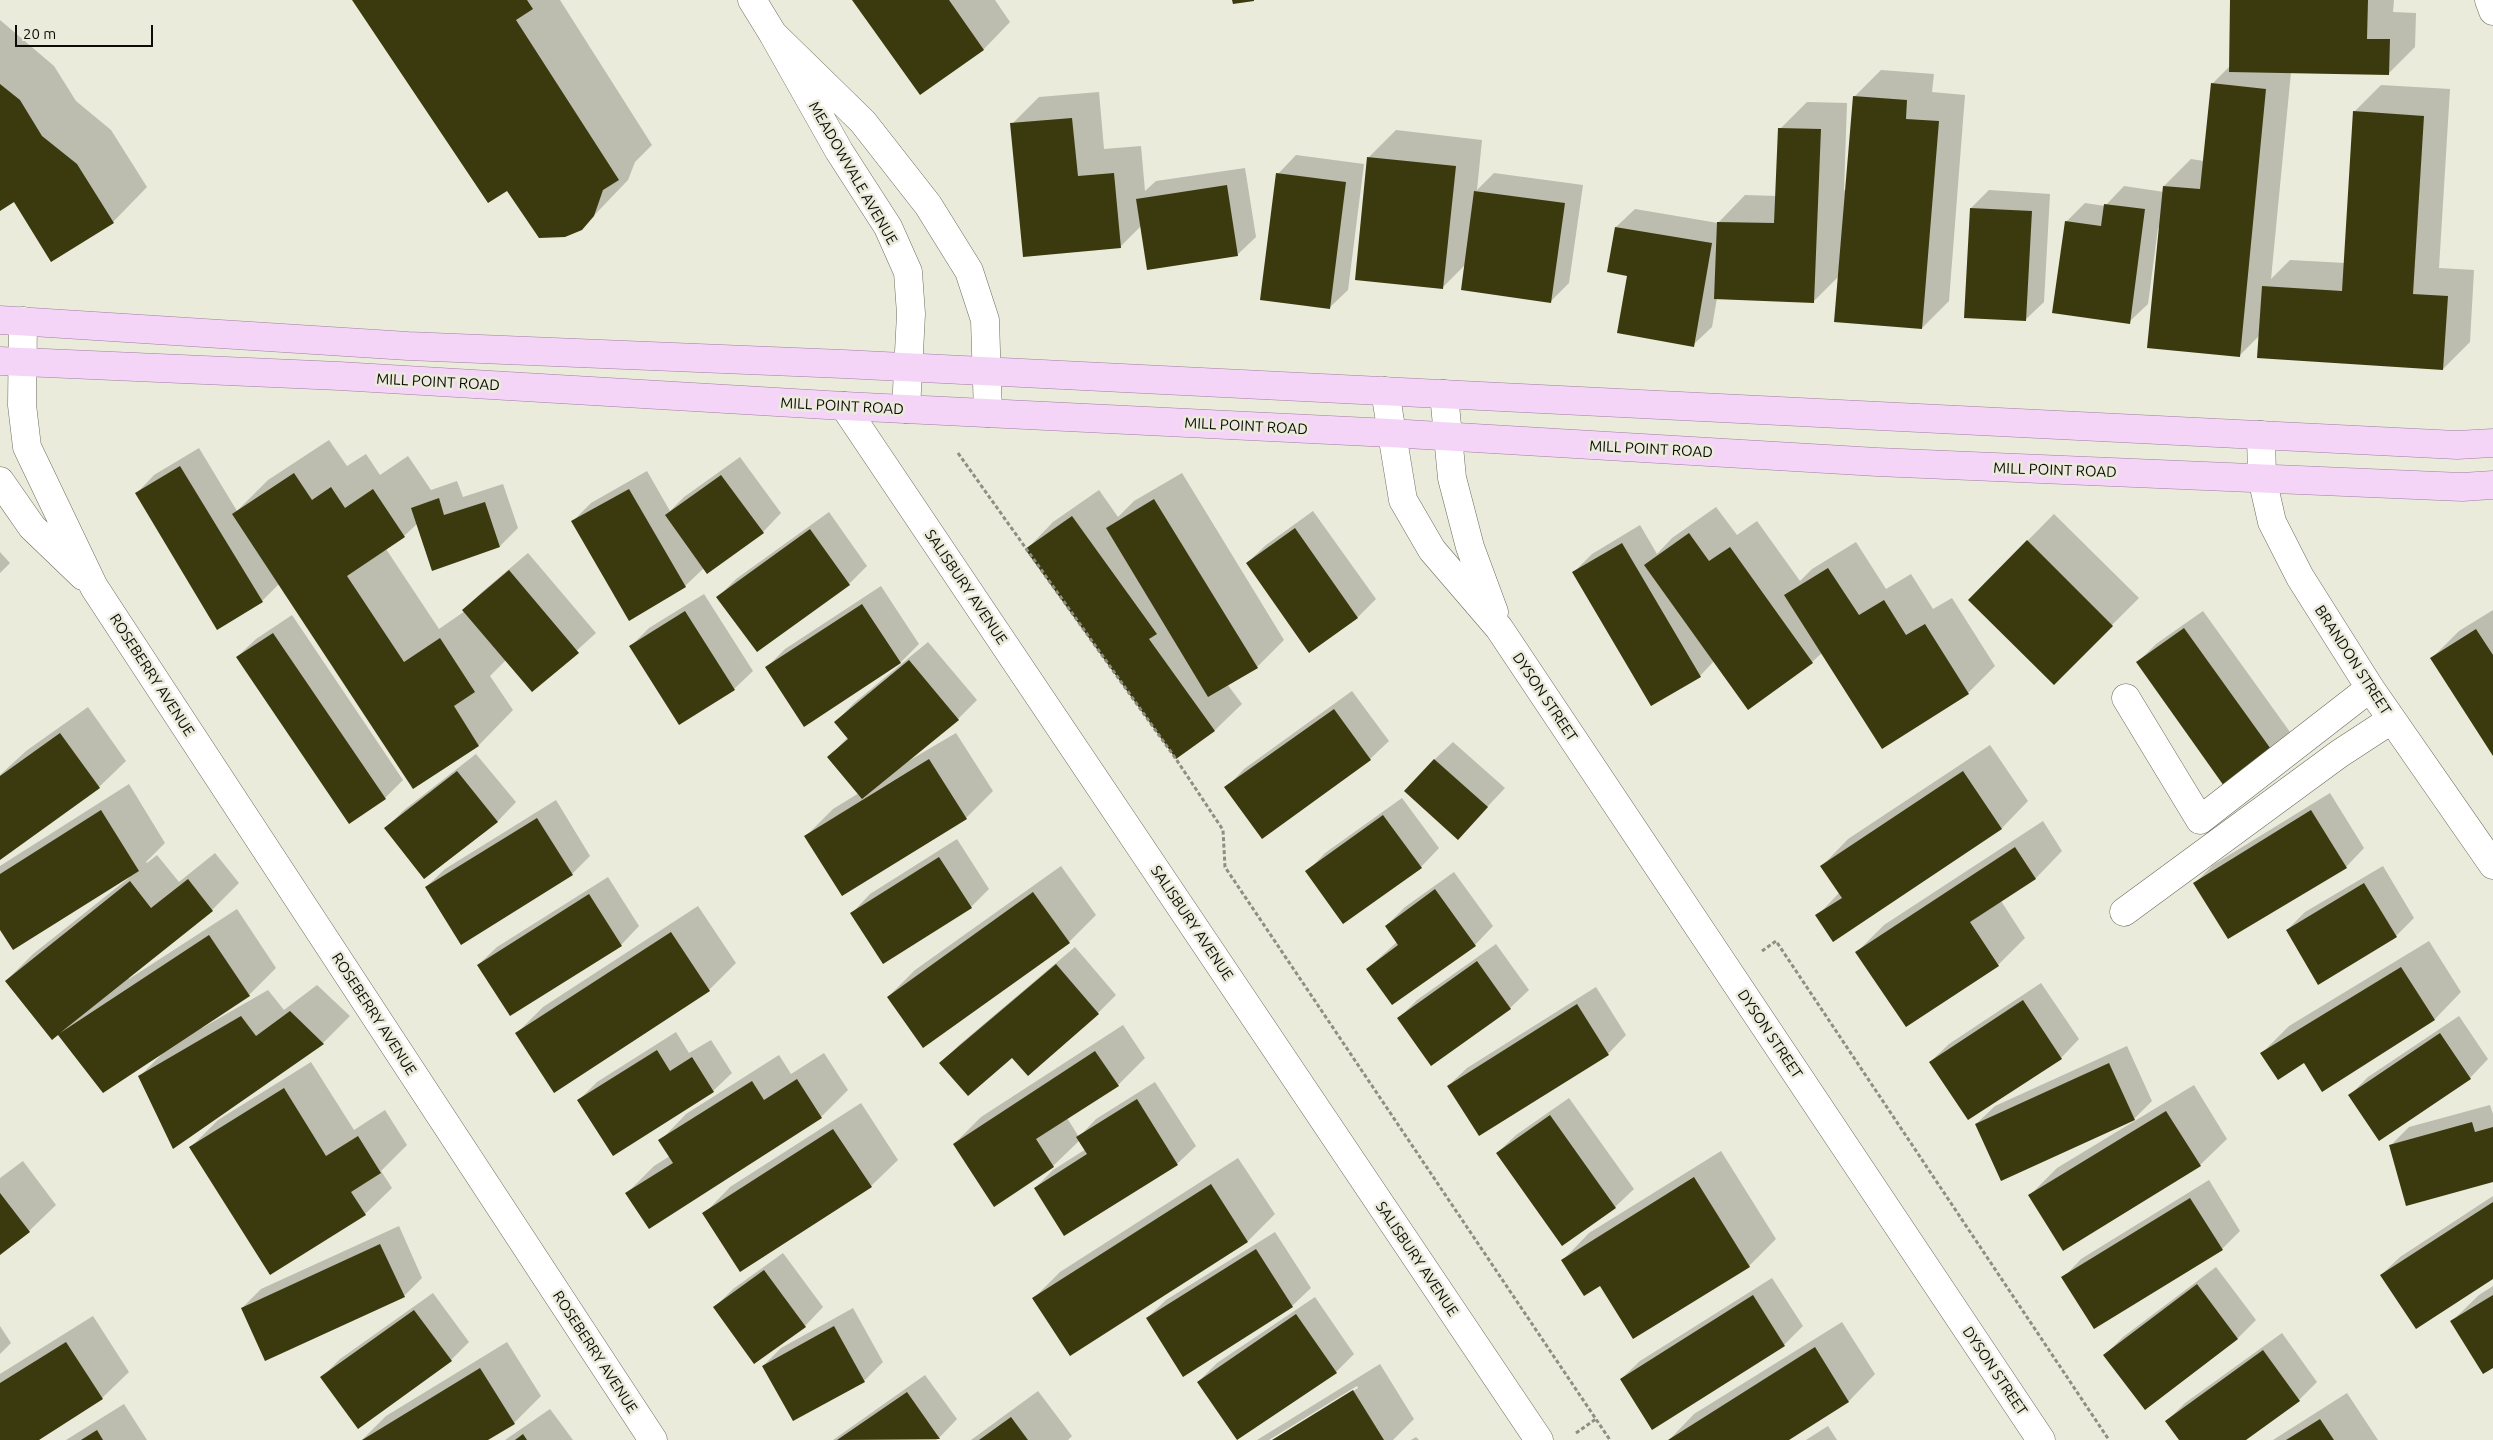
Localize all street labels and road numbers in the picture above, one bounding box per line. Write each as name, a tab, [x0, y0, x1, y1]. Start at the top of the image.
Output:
street label: MEADOWVALE AVENUE	[805, 98, 901, 248]
street label: MILL POINT ROAD	[376, 370, 500, 394]
street label: MILL POINT ROAD	[780, 394, 904, 418]
street label: MILL POINT ROAD	[1184, 414, 1308, 438]
street label: MILL POINT ROAD	[1589, 437, 1713, 461]
street label: MILL POINT ROAD	[1993, 459, 2117, 481]
street label: SALISBURY AVENUE	[921, 526, 1011, 648]
street label: BRANDON STREET	[2311, 602, 2395, 718]
street label: ROSEBERRY AVENUE	[106, 610, 198, 740]
street label: DYSON STREET	[1509, 649, 1581, 745]
street label: SALISBURY AVENUE	[1147, 862, 1237, 984]
street label: ROSEBERRY AVENUE	[328, 949, 420, 1079]
street label: DYSON STREET	[1734, 986, 1806, 1082]
street label: SALISBURY AVENUE	[1372, 1198, 1462, 1320]
street label: ROSEBERRY AVENUE	[549, 1287, 641, 1417]
street label: DYSON STREET	[1959, 1323, 2031, 1419]

